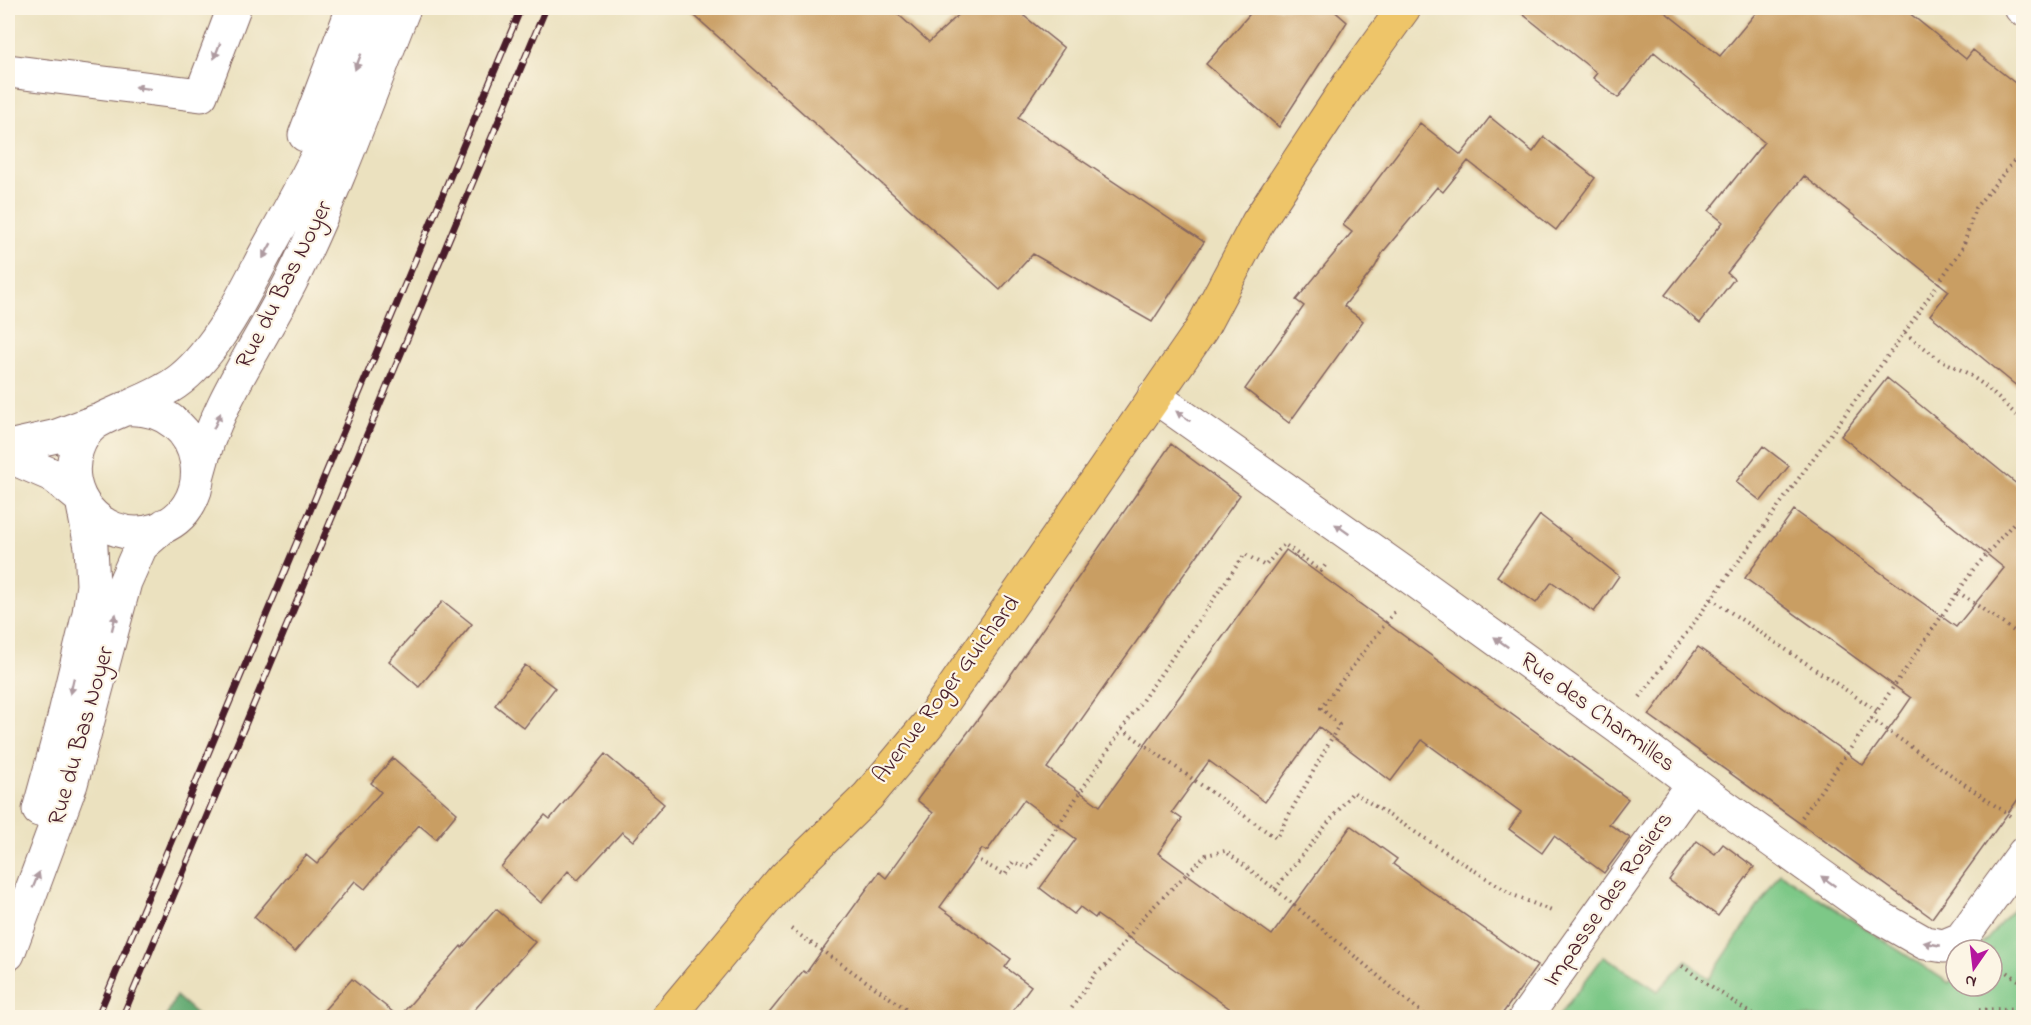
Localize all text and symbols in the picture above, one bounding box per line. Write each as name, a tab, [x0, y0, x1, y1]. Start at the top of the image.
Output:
one-way arrow	[212, 43, 222, 61]
one-way arrow	[353, 53, 362, 71]
one-way arrow	[133, 83, 152, 93]
street label: Rue du Bas Noyer	[228, 194, 344, 376]
one-way arrow	[262, 242, 272, 259]
one-way arrow	[212, 411, 222, 429]
one-way arrow	[1175, 411, 1191, 422]
one-way arrow	[1335, 523, 1351, 535]
street label: Avenue Roger Guichard	[865, 588, 1030, 791]
one-way arrow	[109, 612, 119, 631]
one-way arrow	[1493, 636, 1509, 648]
street label: Rue du Bas Noyer	[40, 642, 125, 830]
street label: Rue des Charmilles	[1512, 644, 1682, 782]
one-way arrow	[66, 677, 76, 695]
street label: Impasse des Rosiers	[1535, 805, 1683, 995]
one-way arrow	[31, 871, 41, 889]
one-way arrow	[1821, 875, 1837, 887]
north arrow	[1944, 938, 2004, 998]
one-way arrow	[1923, 939, 1942, 948]
text: N	[1963, 968, 1979, 994]

